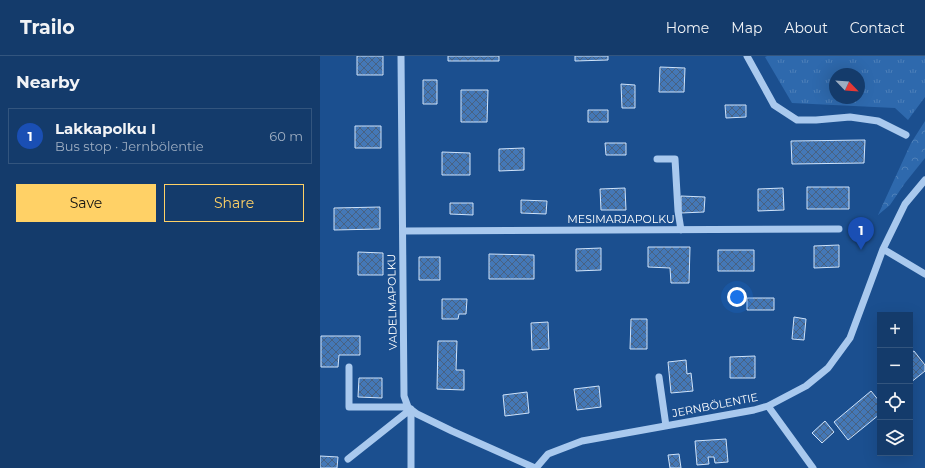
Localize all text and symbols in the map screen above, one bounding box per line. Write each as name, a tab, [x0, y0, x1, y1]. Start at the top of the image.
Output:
text: Trailo	[20, 16, 75, 39]
text: Home	[666, 19, 709, 37]
text: Map	[731, 19, 762, 37]
text: About	[784, 19, 828, 37]
text: Contact	[850, 19, 905, 37]
north arrow	[829, 68, 865, 104]
text: Nearby	[16, 72, 80, 92]
text: Lakkapolku I	[55, 119, 156, 138]
text: 1	[27, 128, 33, 144]
text: 60 m	[269, 128, 303, 144]
text: Bus stop · Jernbölentie	[55, 138, 204, 154]
button: Save	[16, 184, 156, 222]
button: Share	[164, 184, 304, 222]
street label: MESIMARJAPOLKU	[567, 212, 675, 226]
pin: 1	[848, 217, 874, 250]
street label: VADELMAPOLKU	[384, 254, 400, 350]
your location	[727, 287, 747, 307]
map controls	[877, 312, 913, 456]
button: +	[877, 312, 913, 348]
button: −	[877, 348, 913, 384]
button: locate	[877, 384, 913, 420]
street label: JERNBÖLENTIE	[670, 390, 759, 420]
button: layers	[877, 420, 913, 456]

